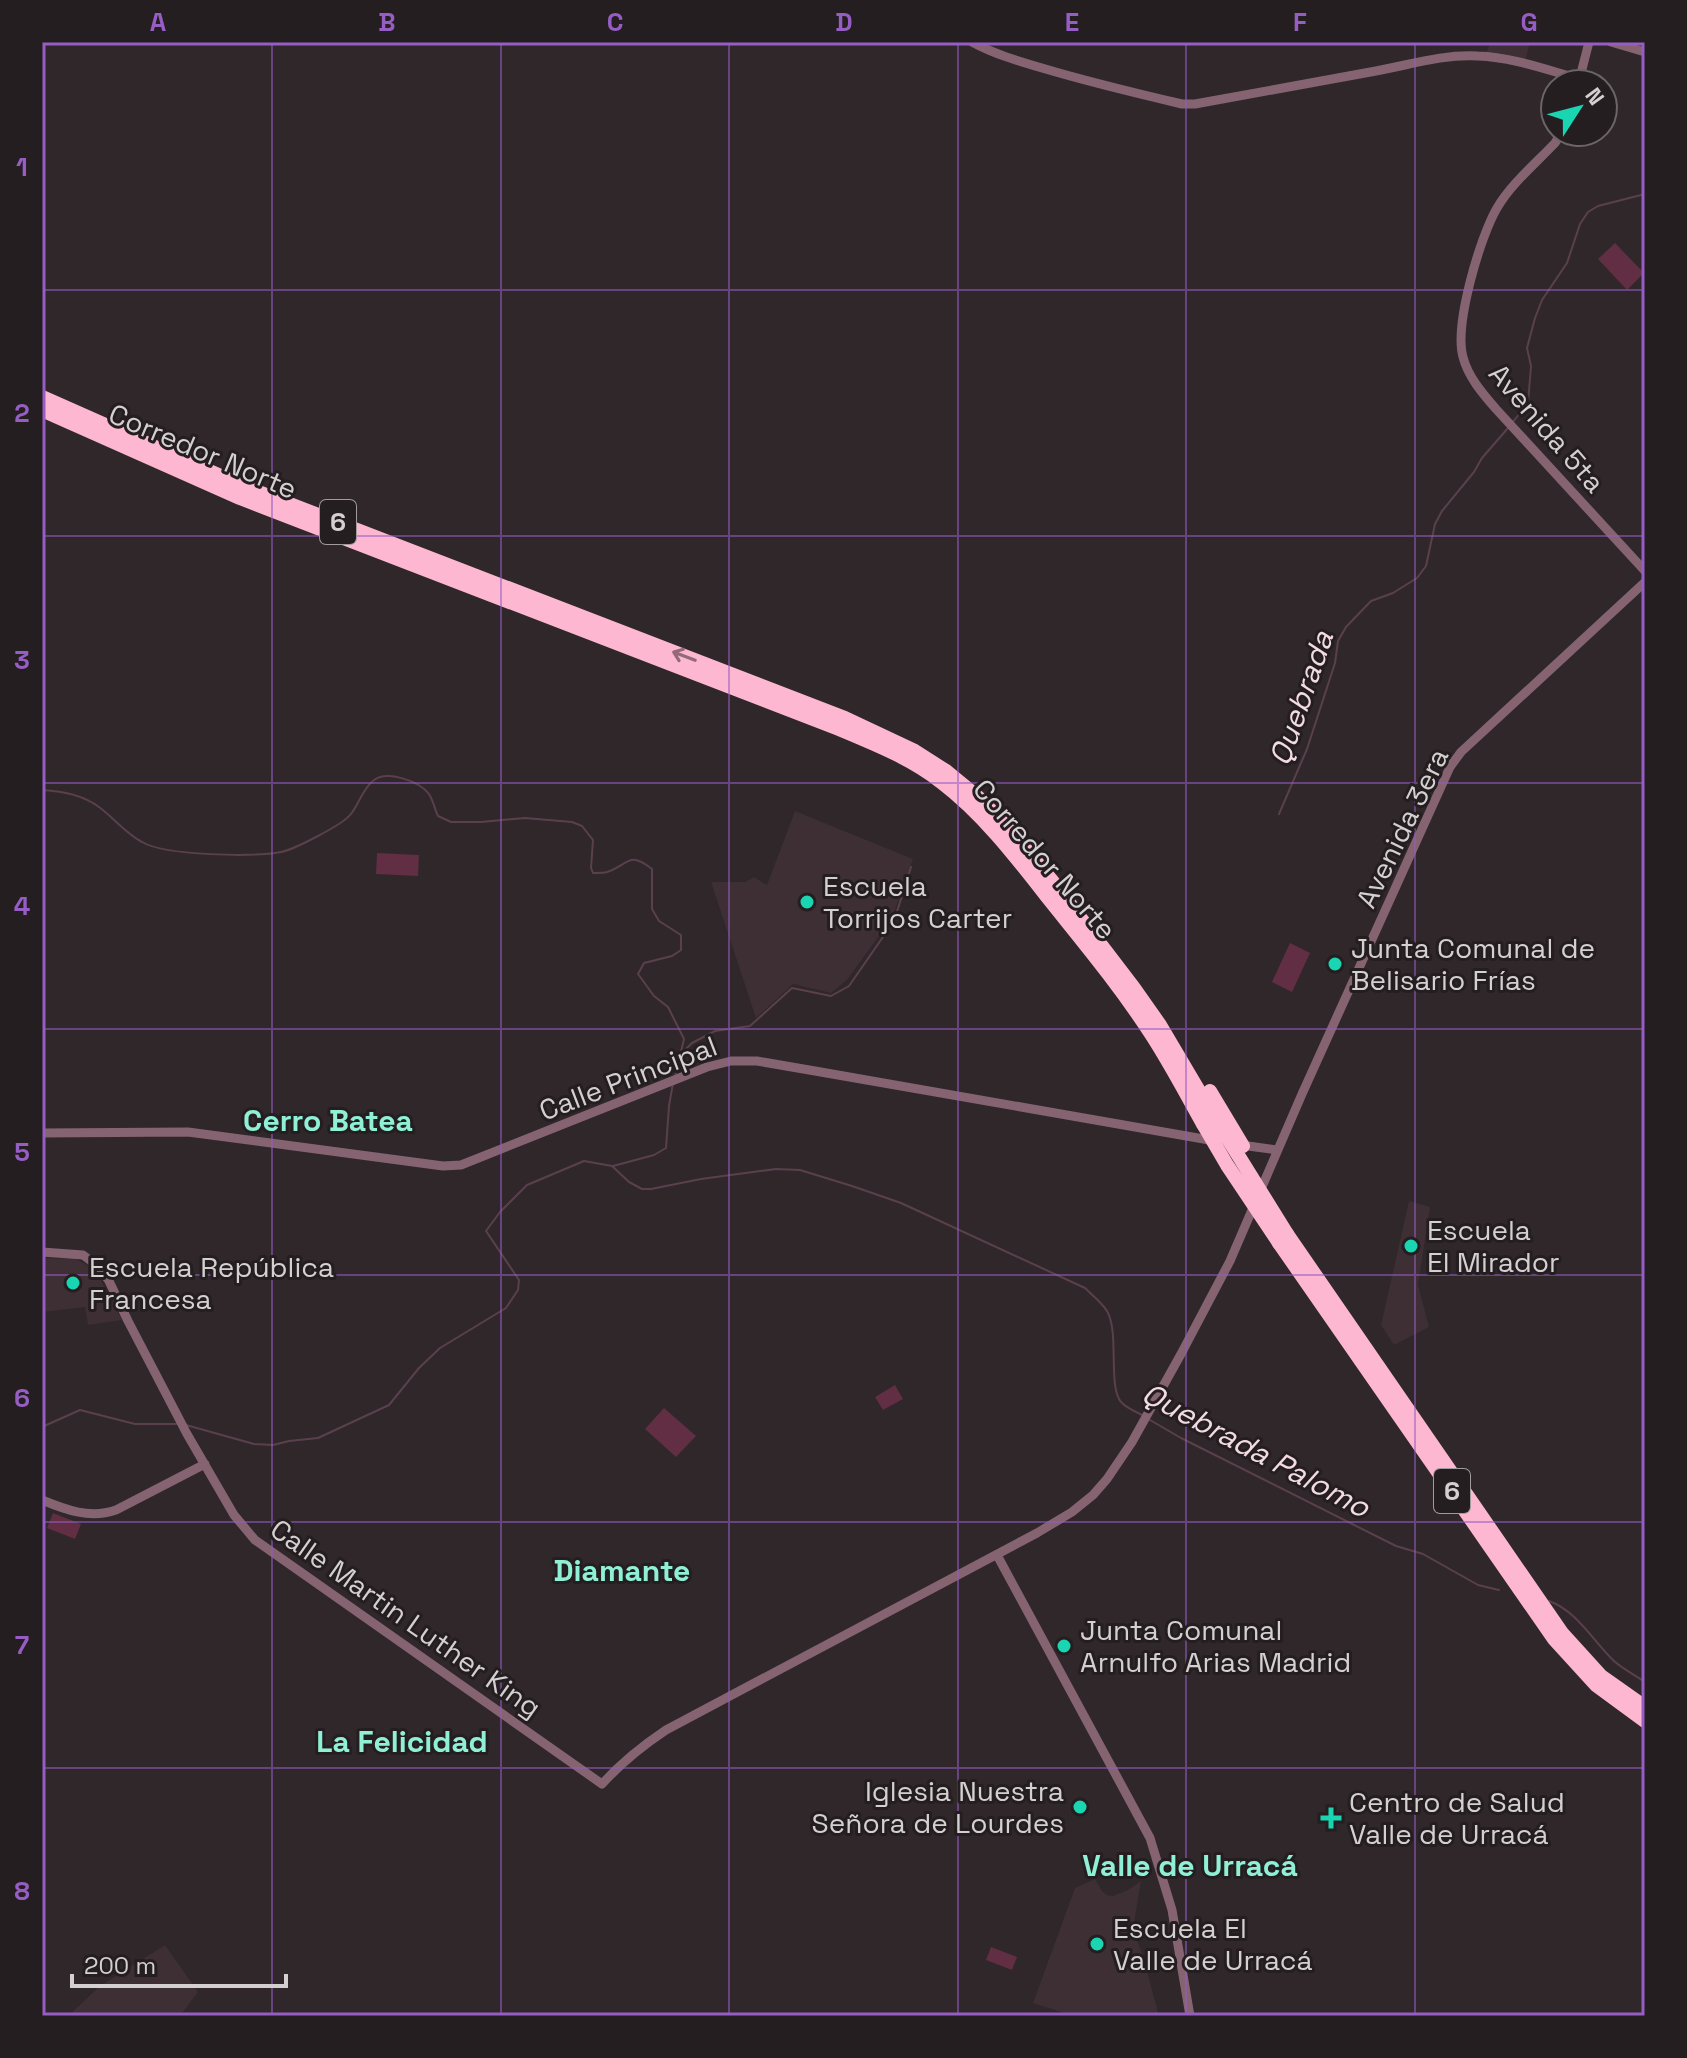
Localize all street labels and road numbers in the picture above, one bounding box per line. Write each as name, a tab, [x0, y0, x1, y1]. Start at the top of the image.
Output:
street label: Avenida 5ta	[1481, 356, 1613, 500]
street label: Corredor Norte	[103, 395, 303, 507]
road number: 6	[320, 500, 356, 544]
street label: Avenida 3era	[1348, 742, 1456, 914]
street label: Corredor Norte	[965, 771, 1125, 947]
street label: Calle Principal	[534, 1028, 722, 1128]
road number: 6	[1434, 1469, 1470, 1513]
street label: Calle Martin Luther King	[264, 1511, 548, 1725]

